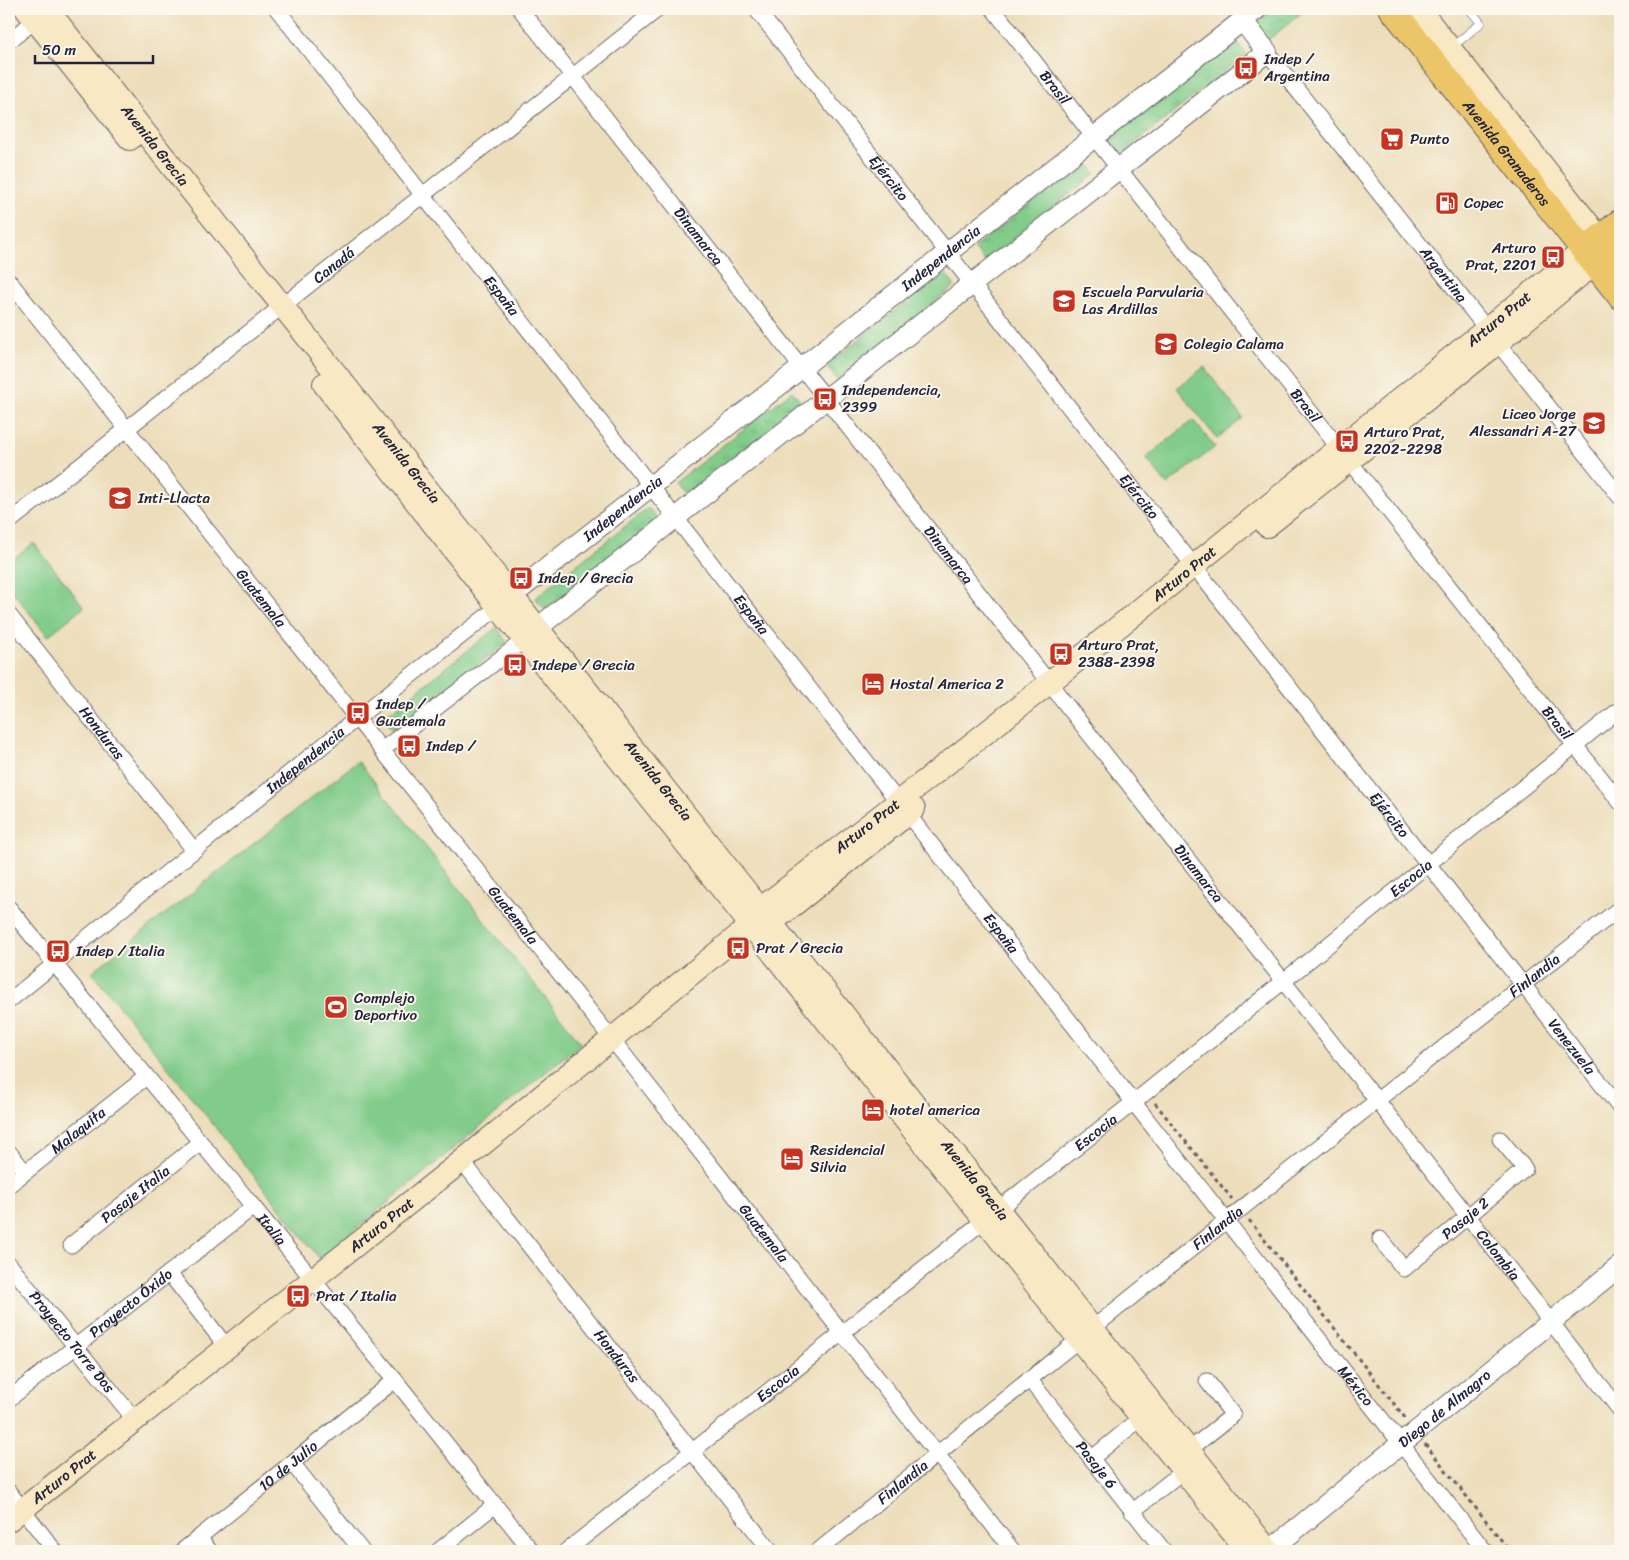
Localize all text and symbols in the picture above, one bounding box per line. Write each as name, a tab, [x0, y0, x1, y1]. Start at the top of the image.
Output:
scale bar	[35, 32, 152, 64]
text: 50 m	[42, 37, 77, 63]
place label: Indep / Argentina	[1263, 46, 1330, 89]
bus stop icon: Indep / Argentina	[1233, 55, 1259, 81]
street label: Brasil	[1033, 64, 1077, 111]
street label: Avenida Granaderos	[1455, 93, 1557, 212]
street label: Avenida Grecia	[114, 98, 196, 192]
supermarket icon: Punto	[1379, 126, 1405, 152]
place label: Punto	[1410, 126, 1450, 152]
street label: Ejército	[862, 149, 916, 207]
fuel station icon: Copec	[1434, 190, 1460, 216]
place label: Copec	[1464, 190, 1504, 216]
street label: Dinamarca	[667, 201, 730, 272]
street label: Independencia	[894, 218, 987, 298]
place label: Arturo Prat, 2201	[1465, 235, 1536, 278]
street label: Canadá	[307, 240, 361, 290]
street label: Argentina	[1412, 240, 1474, 309]
bus stop icon: Arturo Prat, 2201	[1540, 244, 1566, 270]
street label: España	[477, 269, 526, 322]
place label: Escuela Parvularia Las Ardillas	[1082, 279, 1204, 322]
street label: Arturo Prat	[1460, 284, 1538, 354]
school or university icon: Escuela Parvularia Las Ardillas	[1051, 288, 1077, 314]
school or university icon: Colegio Calama	[1153, 331, 1179, 357]
place label: Colegio Calama	[1184, 331, 1284, 357]
place label: Independencia, 2399	[841, 377, 942, 420]
street label: Brasil	[1283, 382, 1328, 429]
bus stop icon: Independencia, 2399	[812, 386, 838, 412]
place label: Liceo Jorge Alessandri A-27	[1468, 401, 1577, 444]
school or university icon: Liceo Jorge Alessandri A-27	[1581, 410, 1607, 436]
street label: Avenida Grecia	[365, 415, 448, 510]
place label: Arturo Prat, 2202-2298	[1363, 419, 1446, 462]
bus stop icon: Arturo Prat, 2202-2298	[1334, 428, 1360, 454]
street label: Independencia	[576, 468, 669, 549]
street label: Ejército	[1113, 468, 1166, 526]
school or university icon: Inti-Llacta	[107, 485, 133, 511]
place label: Inti-Llacta	[137, 485, 210, 511]
street label: Dinamarca	[917, 520, 980, 590]
street label: Arturo Prat	[1145, 539, 1223, 609]
street label: Guatemala	[229, 563, 293, 634]
bus stop icon: Indep / Grecia	[508, 565, 534, 591]
place label: Indep / Grecia	[537, 565, 634, 591]
street label: España	[727, 588, 776, 641]
place label: Arturo Prat, 2388-2398	[1077, 632, 1160, 675]
bus stop icon: Arturo Prat, 2388-2398	[1048, 641, 1074, 667]
bus stop icon: Indepe / Grecia	[502, 652, 528, 678]
place label: Indepe / Grecia	[531, 652, 635, 678]
hotel icon: Hostal America 2	[860, 671, 886, 697]
place label: Hostal America 2	[890, 671, 1004, 697]
place label: Indep / Guatemala	[375, 691, 446, 734]
street label: Honduras	[72, 700, 132, 766]
bus stop icon: Indep / Guatemala	[345, 700, 371, 726]
street label: Brasil	[1535, 700, 1580, 747]
street label: Independencia	[259, 719, 351, 801]
bus stop icon: Indep /	[396, 733, 422, 759]
place label: Indep /	[425, 733, 476, 759]
street label: Avenida Grecia	[617, 733, 699, 827]
street label: Ejército	[1363, 786, 1416, 844]
street label: Arturo Prat	[828, 792, 906, 861]
street label: Dinamarca	[1167, 838, 1231, 909]
street label: Escocia	[1383, 852, 1439, 904]
street label: Guatemala	[481, 880, 545, 951]
street label: España	[976, 907, 1026, 960]
bus stop icon: Prat / Grecia	[725, 935, 751, 961]
place label: Prat / Grecia	[756, 935, 843, 961]
bus stop icon: Indep / Italia	[45, 938, 71, 964]
place label: Indep / Italia	[75, 938, 165, 964]
street label: Finlandia	[1503, 946, 1566, 1004]
place label: Complejo Deportivo	[354, 985, 418, 1028]
sports icon: Complejo Deportivo	[323, 994, 349, 1020]
street label: Venezuela	[1541, 1013, 1603, 1081]
hotel icon: hotel america	[860, 1097, 886, 1123]
place label: hotel america	[889, 1097, 980, 1123]
street label: Malaquita	[45, 1100, 112, 1161]
street label: Escocia	[1068, 1107, 1123, 1158]
street label: Avenida Grecia	[934, 1132, 1016, 1227]
place label: Residencial Silvia	[810, 1137, 885, 1180]
hotel icon: Residencial Silvia	[779, 1146, 805, 1172]
street label: Pasaje Italia	[95, 1158, 176, 1230]
street label: Arturo Prat	[342, 1190, 420, 1260]
street label: Pasaje 2	[1436, 1190, 1495, 1246]
street label: Guatemala	[732, 1198, 796, 1269]
street label: Finlandia	[1186, 1199, 1250, 1257]
street label: Italia	[250, 1206, 293, 1252]
street label: Colombia	[1469, 1223, 1527, 1287]
street label: Proyecto Óxido	[83, 1262, 179, 1345]
bus stop icon: Prat / Italia	[285, 1283, 311, 1309]
place label: Prat / Italia	[316, 1283, 397, 1309]
street label: Proyecto Torre Dos	[22, 1285, 121, 1399]
street label: Honduras	[587, 1323, 646, 1389]
street label: Escocia	[750, 1358, 806, 1409]
street label: México	[1331, 1359, 1381, 1413]
street label: Diego de Almagro	[1392, 1362, 1497, 1454]
street label: 10 de Julio	[252, 1433, 324, 1498]
street label: Pasaje 6	[1069, 1435, 1124, 1495]
street label: Arturo Prat	[25, 1442, 103, 1511]
street label: Finlandia	[871, 1453, 934, 1511]

